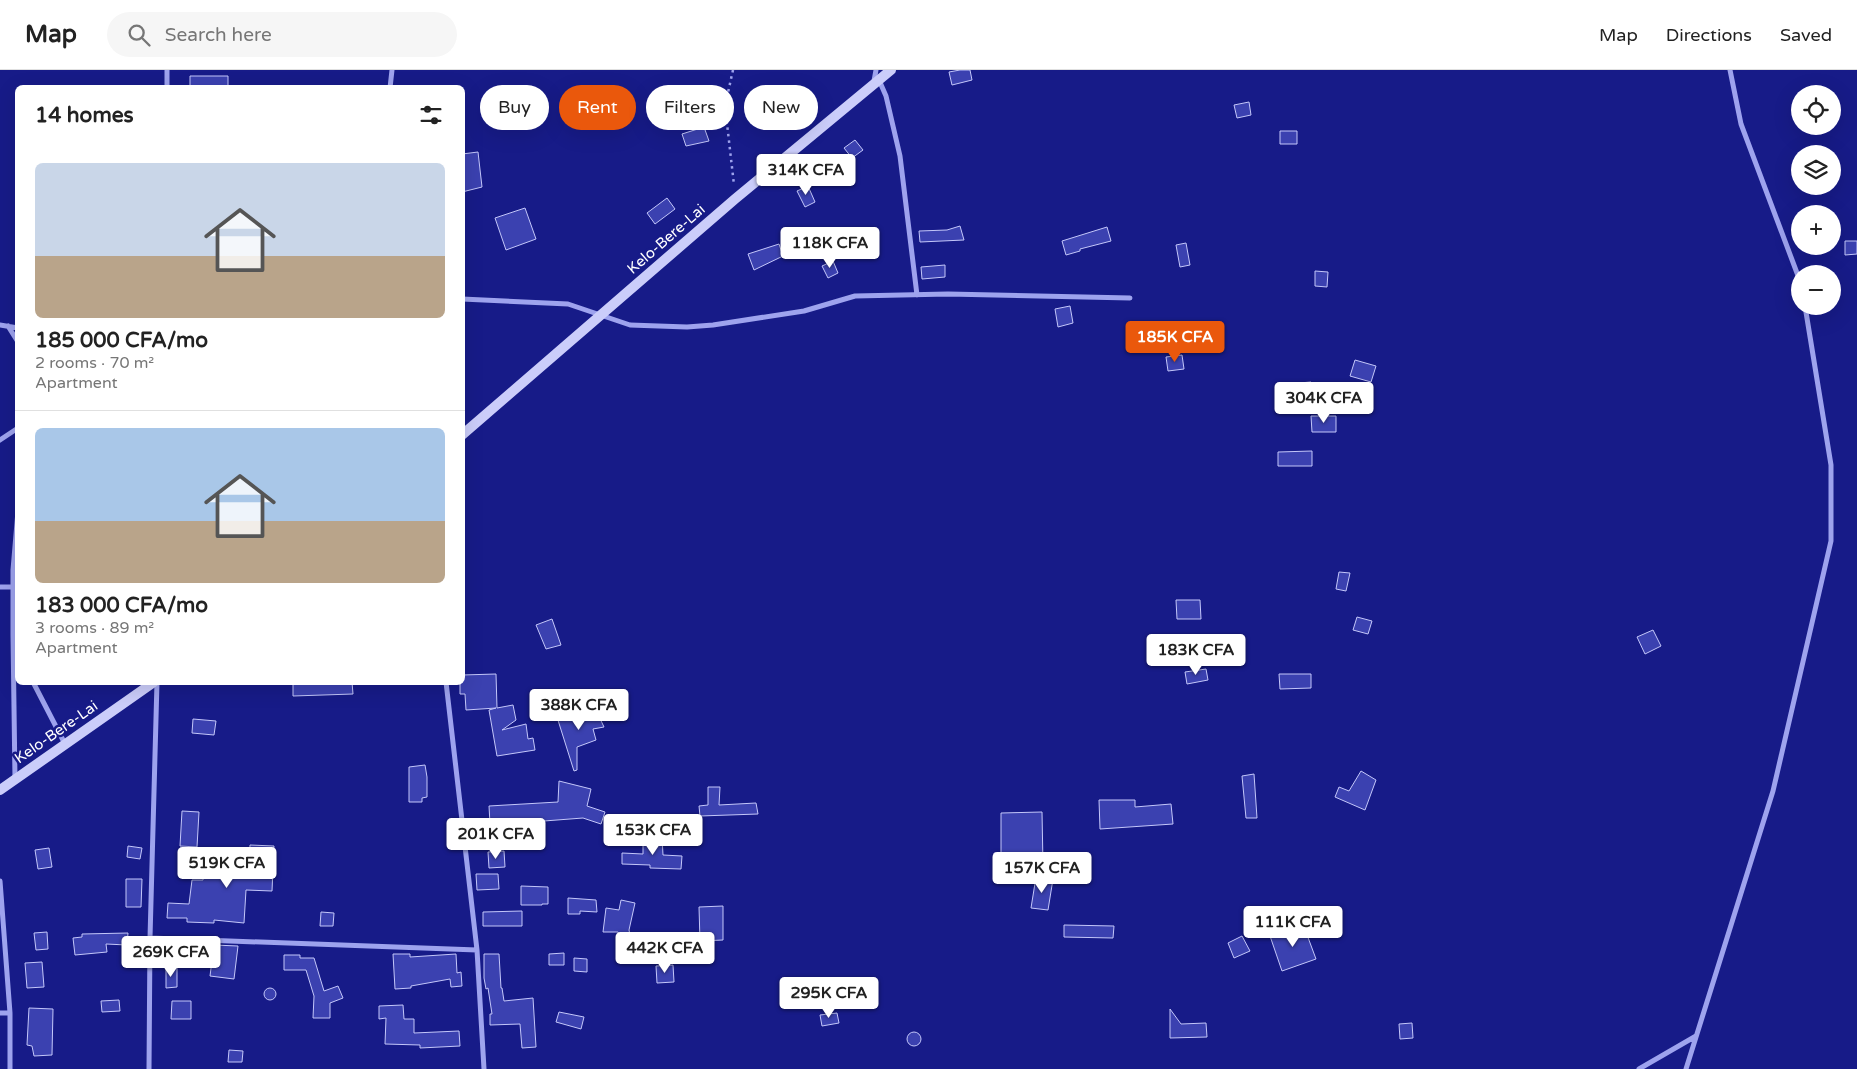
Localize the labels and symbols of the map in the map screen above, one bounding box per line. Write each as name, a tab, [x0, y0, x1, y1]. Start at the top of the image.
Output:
pin: 314K CFA	[754, 154, 858, 196]
street label: Kelo-Bere-Lai	[623, 200, 709, 278]
pin: 118K CFA	[778, 226, 882, 269]
pin: 185K CFA	[1123, 320, 1227, 363]
pin: 304K CFA	[1272, 382, 1376, 424]
pin: 183K CFA	[1144, 634, 1248, 676]
pin: 388K CFA	[527, 688, 631, 731]
street label: Kelo-Bere-Lai	[11, 697, 101, 767]
pin: 153K CFA	[601, 814, 705, 856]
pin: 201K CFA	[444, 818, 548, 860]
pin: 519K CFA	[175, 846, 279, 889]
pin: 157K CFA	[990, 852, 1094, 894]
pin: 111K CFA	[1241, 906, 1345, 948]
pin: 442K CFA	[613, 932, 717, 974]
pin: 269K CFA	[119, 936, 223, 978]
pin: 295K CFA	[777, 976, 881, 1019]

